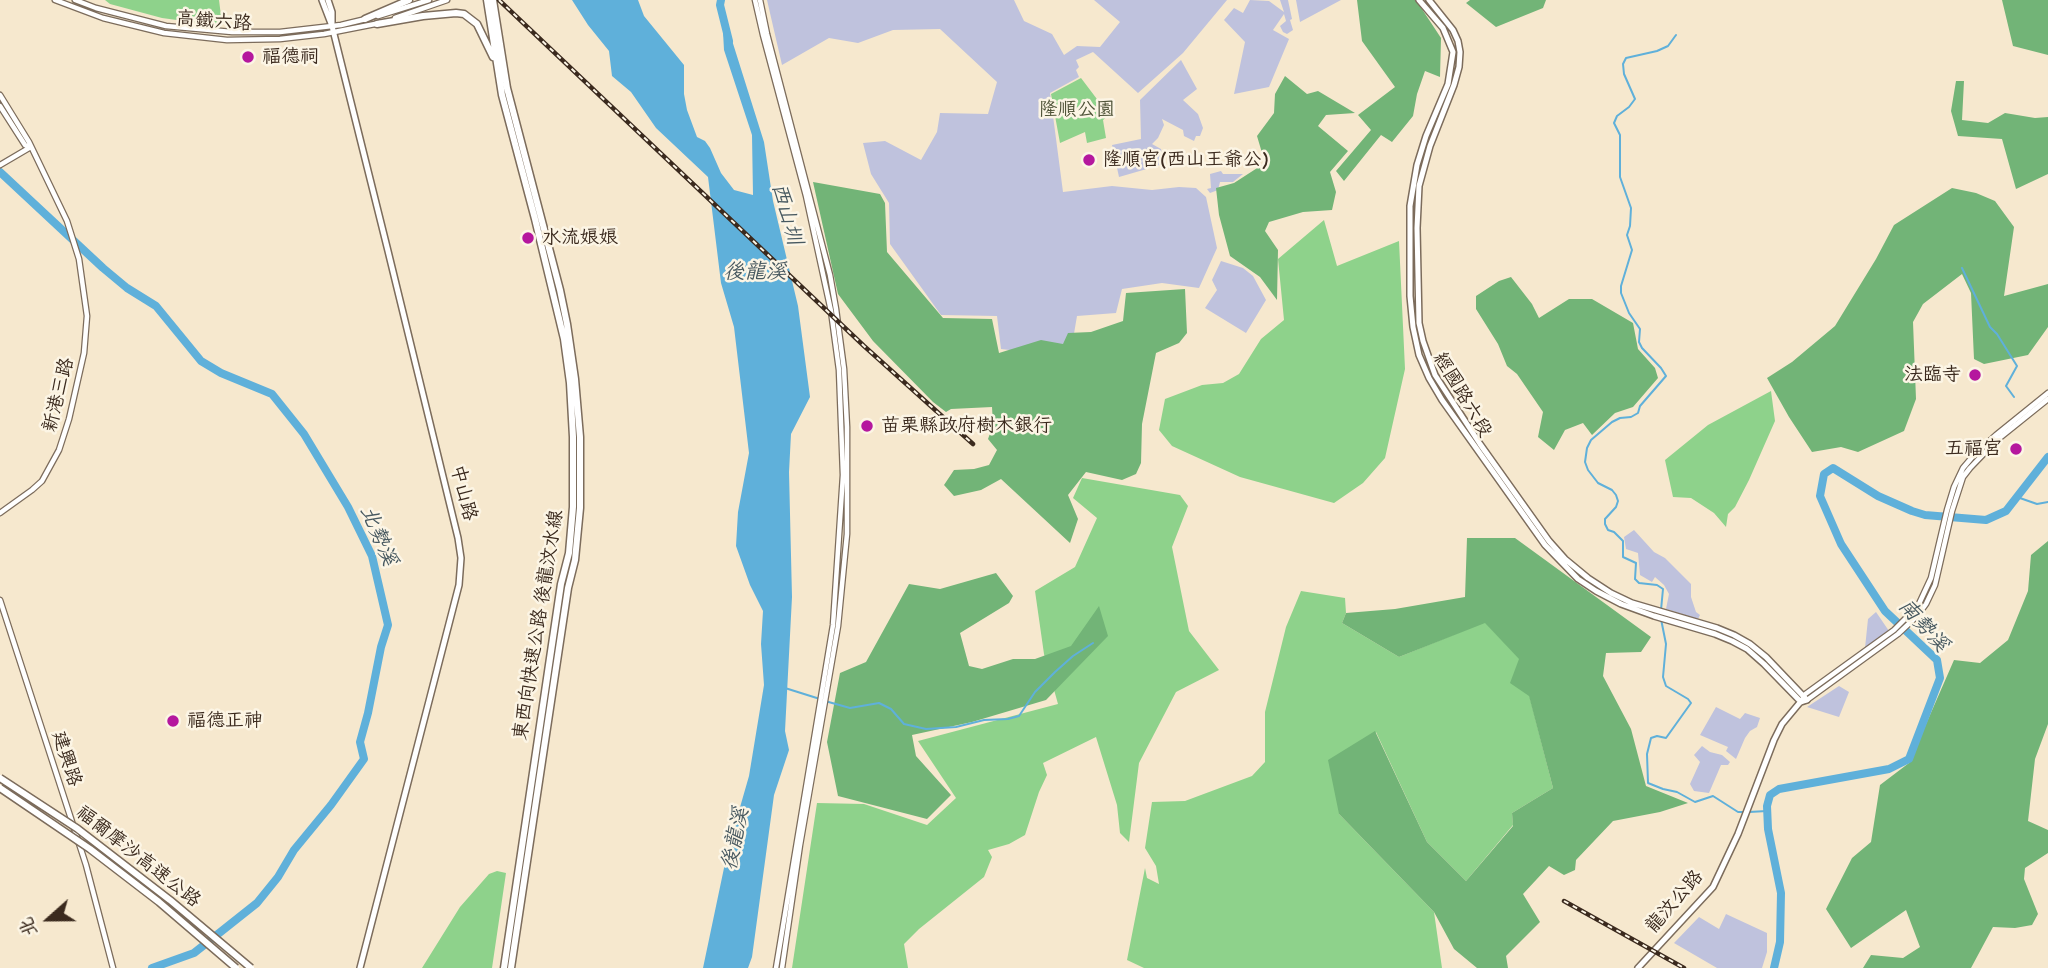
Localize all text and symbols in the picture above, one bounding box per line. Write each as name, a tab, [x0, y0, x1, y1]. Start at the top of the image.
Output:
street label: 高鐵六路	[175, 8, 253, 36]
place label: 福德祠	[262, 46, 319, 68]
marker: 福德祠	[240, 49, 256, 65]
park label: 隆順公園	[1039, 99, 1115, 121]
place label: 隆順宮(西山王爺公)	[1103, 149, 1269, 171]
marker: 隆順宮(西山王爺公)	[1081, 152, 1097, 168]
water label: 西山圳	[765, 180, 807, 248]
place label: 水流娘娘	[542, 227, 618, 249]
marker: 水流娘娘	[520, 230, 536, 246]
water label: 後龍溪	[724, 260, 786, 286]
street label: 經國路六段	[1428, 348, 1496, 442]
street label: 新港三路	[39, 355, 79, 435]
place label: 法臨寺	[1904, 364, 1961, 386]
marker: 法臨寺	[1967, 367, 1983, 383]
place label: 苗栗縣政府樹木銀行	[881, 415, 1052, 437]
marker: 苗栗縣政府樹木銀行	[859, 418, 875, 434]
place label: 五福宮	[1945, 438, 2002, 460]
marker: 五福宮	[2008, 441, 2024, 457]
street label: 中山路	[445, 463, 481, 523]
water label: 北勢溪	[354, 502, 402, 570]
street label: 東西向快速公路 後龍汶水線	[510, 508, 568, 742]
water label: 南勢溪	[1893, 594, 1953, 658]
place label: 福德正神	[187, 710, 263, 732]
marker: 福德正神	[165, 713, 181, 729]
street label: 建興路	[46, 728, 86, 790]
street label: 福爾摩沙高速公路	[71, 801, 205, 913]
water label: 後龍溪	[717, 806, 755, 872]
street label: 龍汶公路	[1641, 866, 1709, 938]
north arrow	[14, 884, 84, 954]
text: 北	[15, 914, 43, 940]

